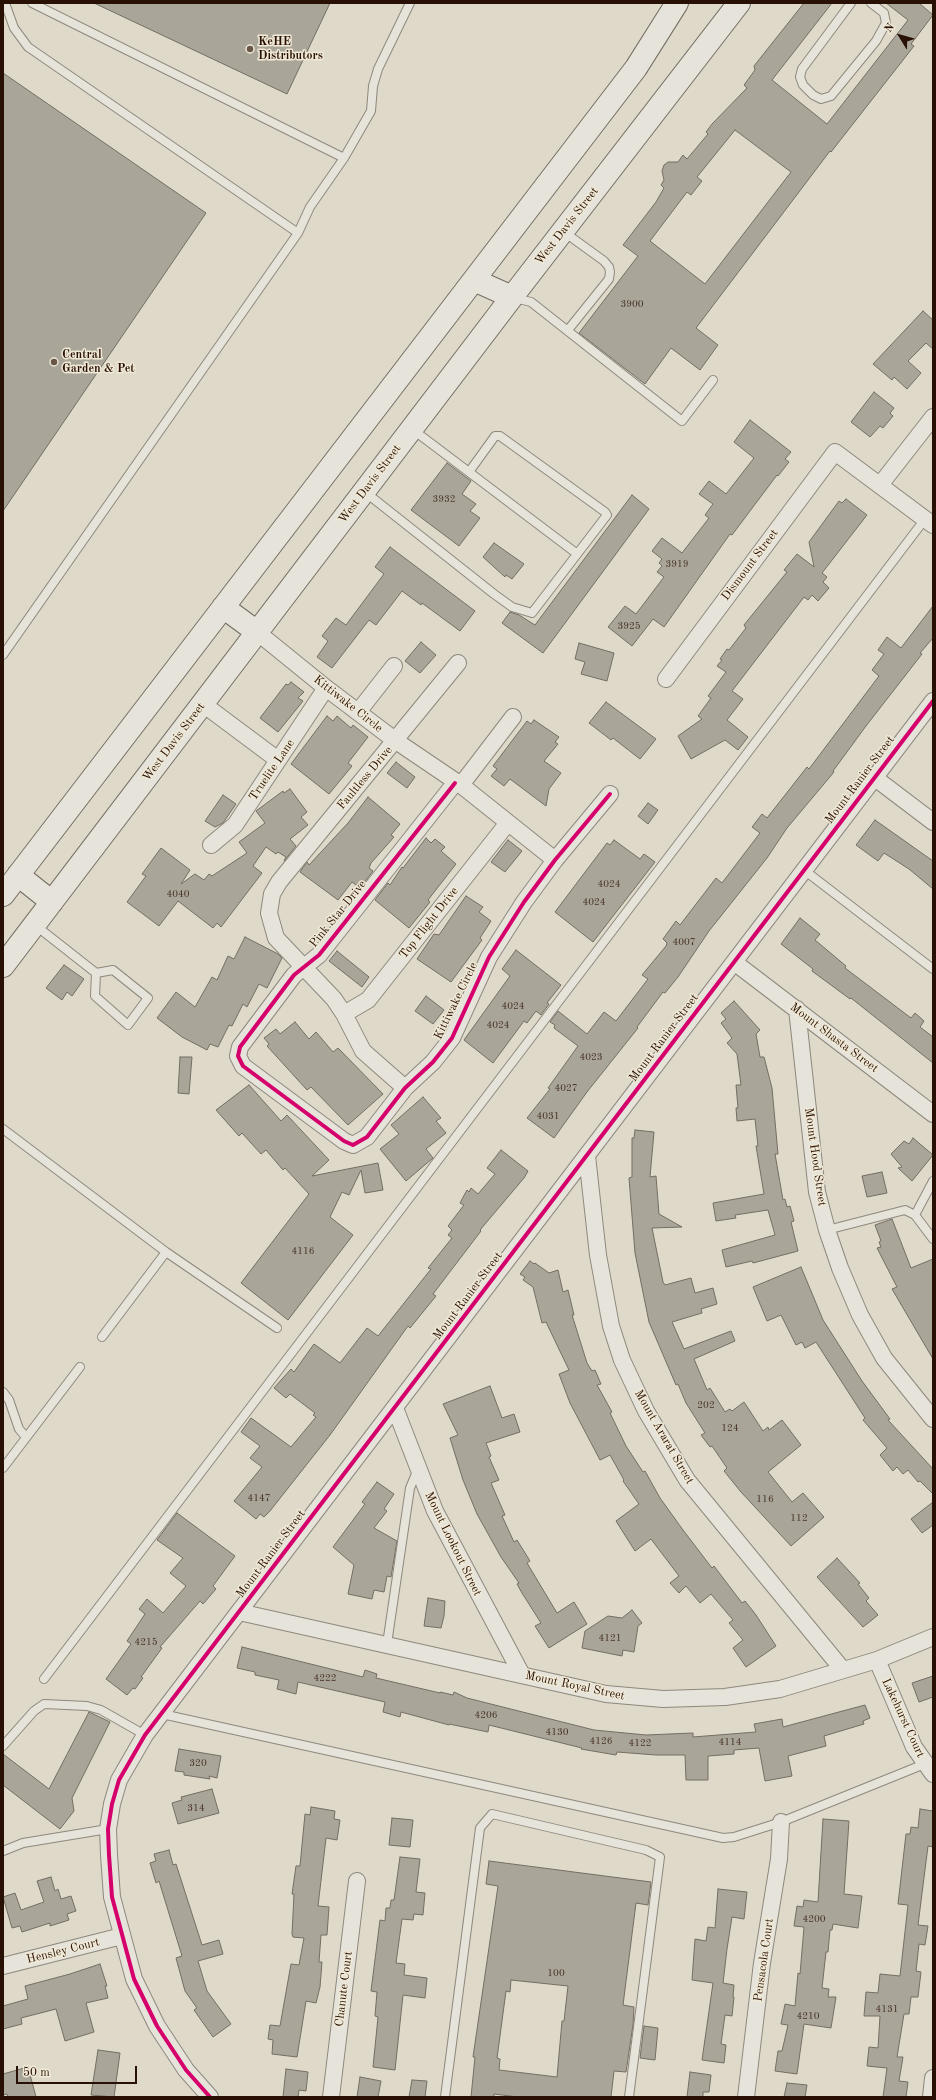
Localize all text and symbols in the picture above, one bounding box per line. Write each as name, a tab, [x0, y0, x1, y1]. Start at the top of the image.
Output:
north arrow	[880, 16, 920, 56]
text: N	[883, 22, 897, 35]
place label: KeHE Distributors	[258, 35, 323, 63]
marker: KeHE Distributors	[245, 44, 255, 54]
street label: West Davis Street	[532, 184, 602, 268]
house number: 3900	[620, 298, 644, 310]
place label: Central Garden & Pet	[62, 348, 135, 376]
marker: Central Garden & Pet	[49, 357, 59, 367]
street label: West Davis Street	[336, 442, 404, 526]
house number: 3932	[432, 493, 456, 505]
street label: Dismount Street	[719, 527, 781, 603]
house number: 3919	[665, 558, 689, 570]
house number: 3925	[617, 620, 641, 632]
street label: Kittiwake Circle	[310, 672, 386, 736]
street label: West Davis Street	[140, 700, 208, 784]
street label: Mount Ranier Street	[822, 733, 898, 827]
street label: Truelite Lane	[246, 737, 298, 803]
street label: Faultless Drive	[334, 743, 396, 813]
street label: Pink Star Drive	[307, 878, 369, 950]
house number: 4024	[597, 878, 621, 890]
street label: Top Flight Drive	[396, 884, 462, 962]
house number: 4040	[166, 888, 190, 900]
house number: 4024	[582, 896, 606, 908]
house number: 4007	[672, 936, 696, 948]
street label: Kittiwake Circle	[431, 960, 481, 1042]
street label: Mount Ranier Street	[626, 991, 702, 1085]
house number: 4024	[501, 1000, 525, 1012]
street label: Mount Shasta Street	[787, 1000, 881, 1076]
house number: 4024	[486, 1019, 510, 1031]
house number: 4023	[579, 1051, 603, 1063]
house number: 4027	[554, 1082, 578, 1094]
street label: Mount Hood Street	[801, 1107, 829, 1207]
house number: 4031	[536, 1110, 560, 1122]
house number: 4116	[291, 1245, 315, 1257]
street label: Mount Ranier Street	[430, 1249, 506, 1343]
street label: Mount Ararat Street	[631, 1387, 697, 1487]
house number: 202	[697, 1399, 715, 1411]
house number: 124	[721, 1422, 739, 1434]
street label: Mount Lookout Street	[421, 1489, 485, 1599]
house number: 4147	[247, 1492, 271, 1504]
house number: 116	[756, 1493, 774, 1505]
street label: Mount Ranier Street	[233, 1507, 309, 1601]
house number: 112	[790, 1512, 808, 1524]
house number: 4121	[598, 1632, 622, 1644]
house number: 4215	[134, 1636, 158, 1648]
street label: Mount Royal Street	[524, 1668, 626, 1704]
house number: 4222	[313, 1672, 337, 1684]
street label: Lakehurst Court	[878, 1676, 928, 1760]
house number: 4206	[474, 1709, 498, 1721]
house number: 4130	[545, 1726, 569, 1738]
house number: 4126	[589, 1735, 613, 1747]
house number: 4114	[718, 1736, 742, 1748]
house number: 4122	[628, 1737, 652, 1749]
house number: 320	[189, 1757, 207, 1769]
house number: 314	[187, 1802, 205, 1814]
house number: 4200	[802, 1913, 826, 1925]
street label: Pensacola Court	[751, 1917, 777, 2003]
street label: Hensley Court	[25, 1935, 101, 1967]
street label: Chanute Court	[332, 1950, 356, 2028]
house number: 100	[547, 1967, 565, 1979]
house number: 4131	[875, 2003, 899, 2015]
house number: 4210	[796, 2010, 820, 2022]
scale bar	[18, 2058, 139, 2084]
text: 50 m	[23, 2067, 50, 2079]

